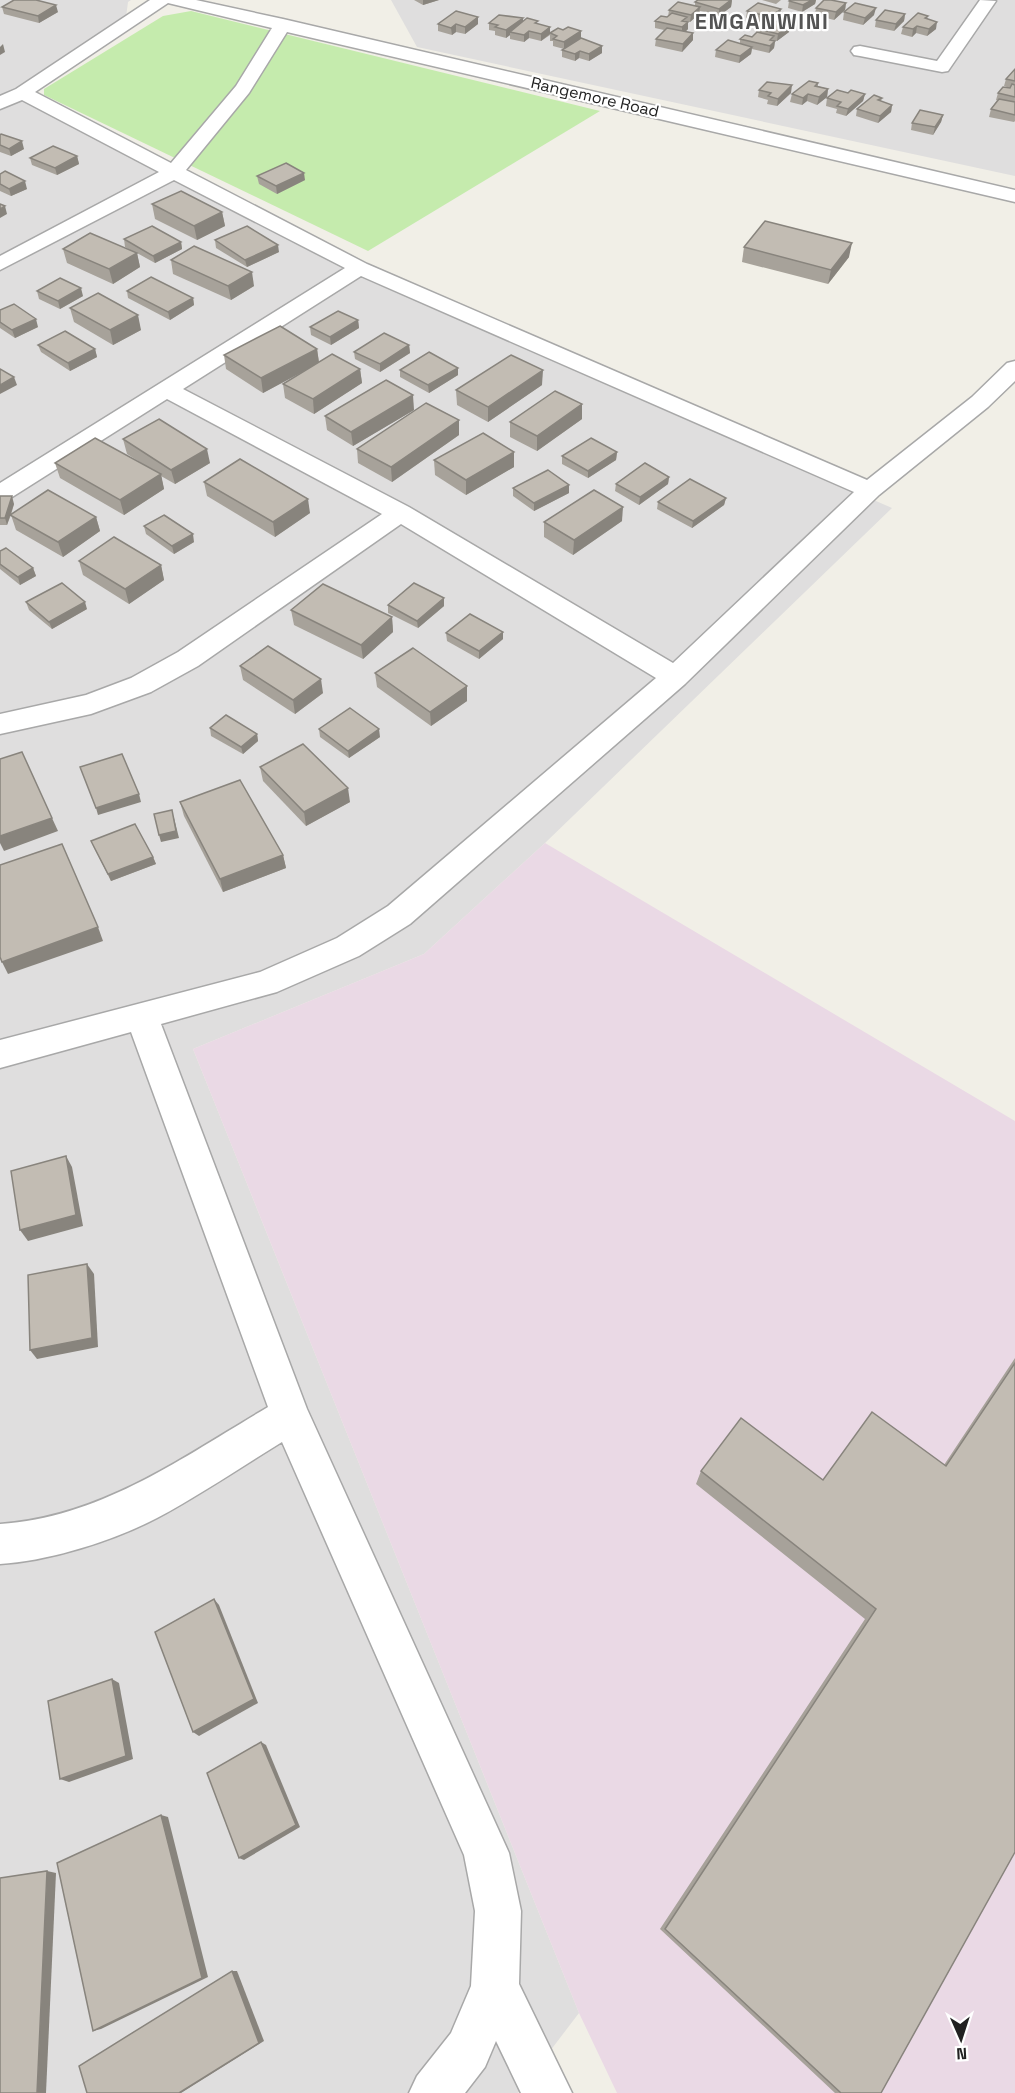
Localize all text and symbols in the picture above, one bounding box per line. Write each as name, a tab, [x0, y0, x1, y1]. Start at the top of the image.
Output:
district label: EMGANWINI	[695, 7, 829, 35]
street label: Rangemore Road	[529, 72, 661, 122]
north arrow	[931, 2009, 991, 2069]
text: N	[956, 2043, 968, 2064]

